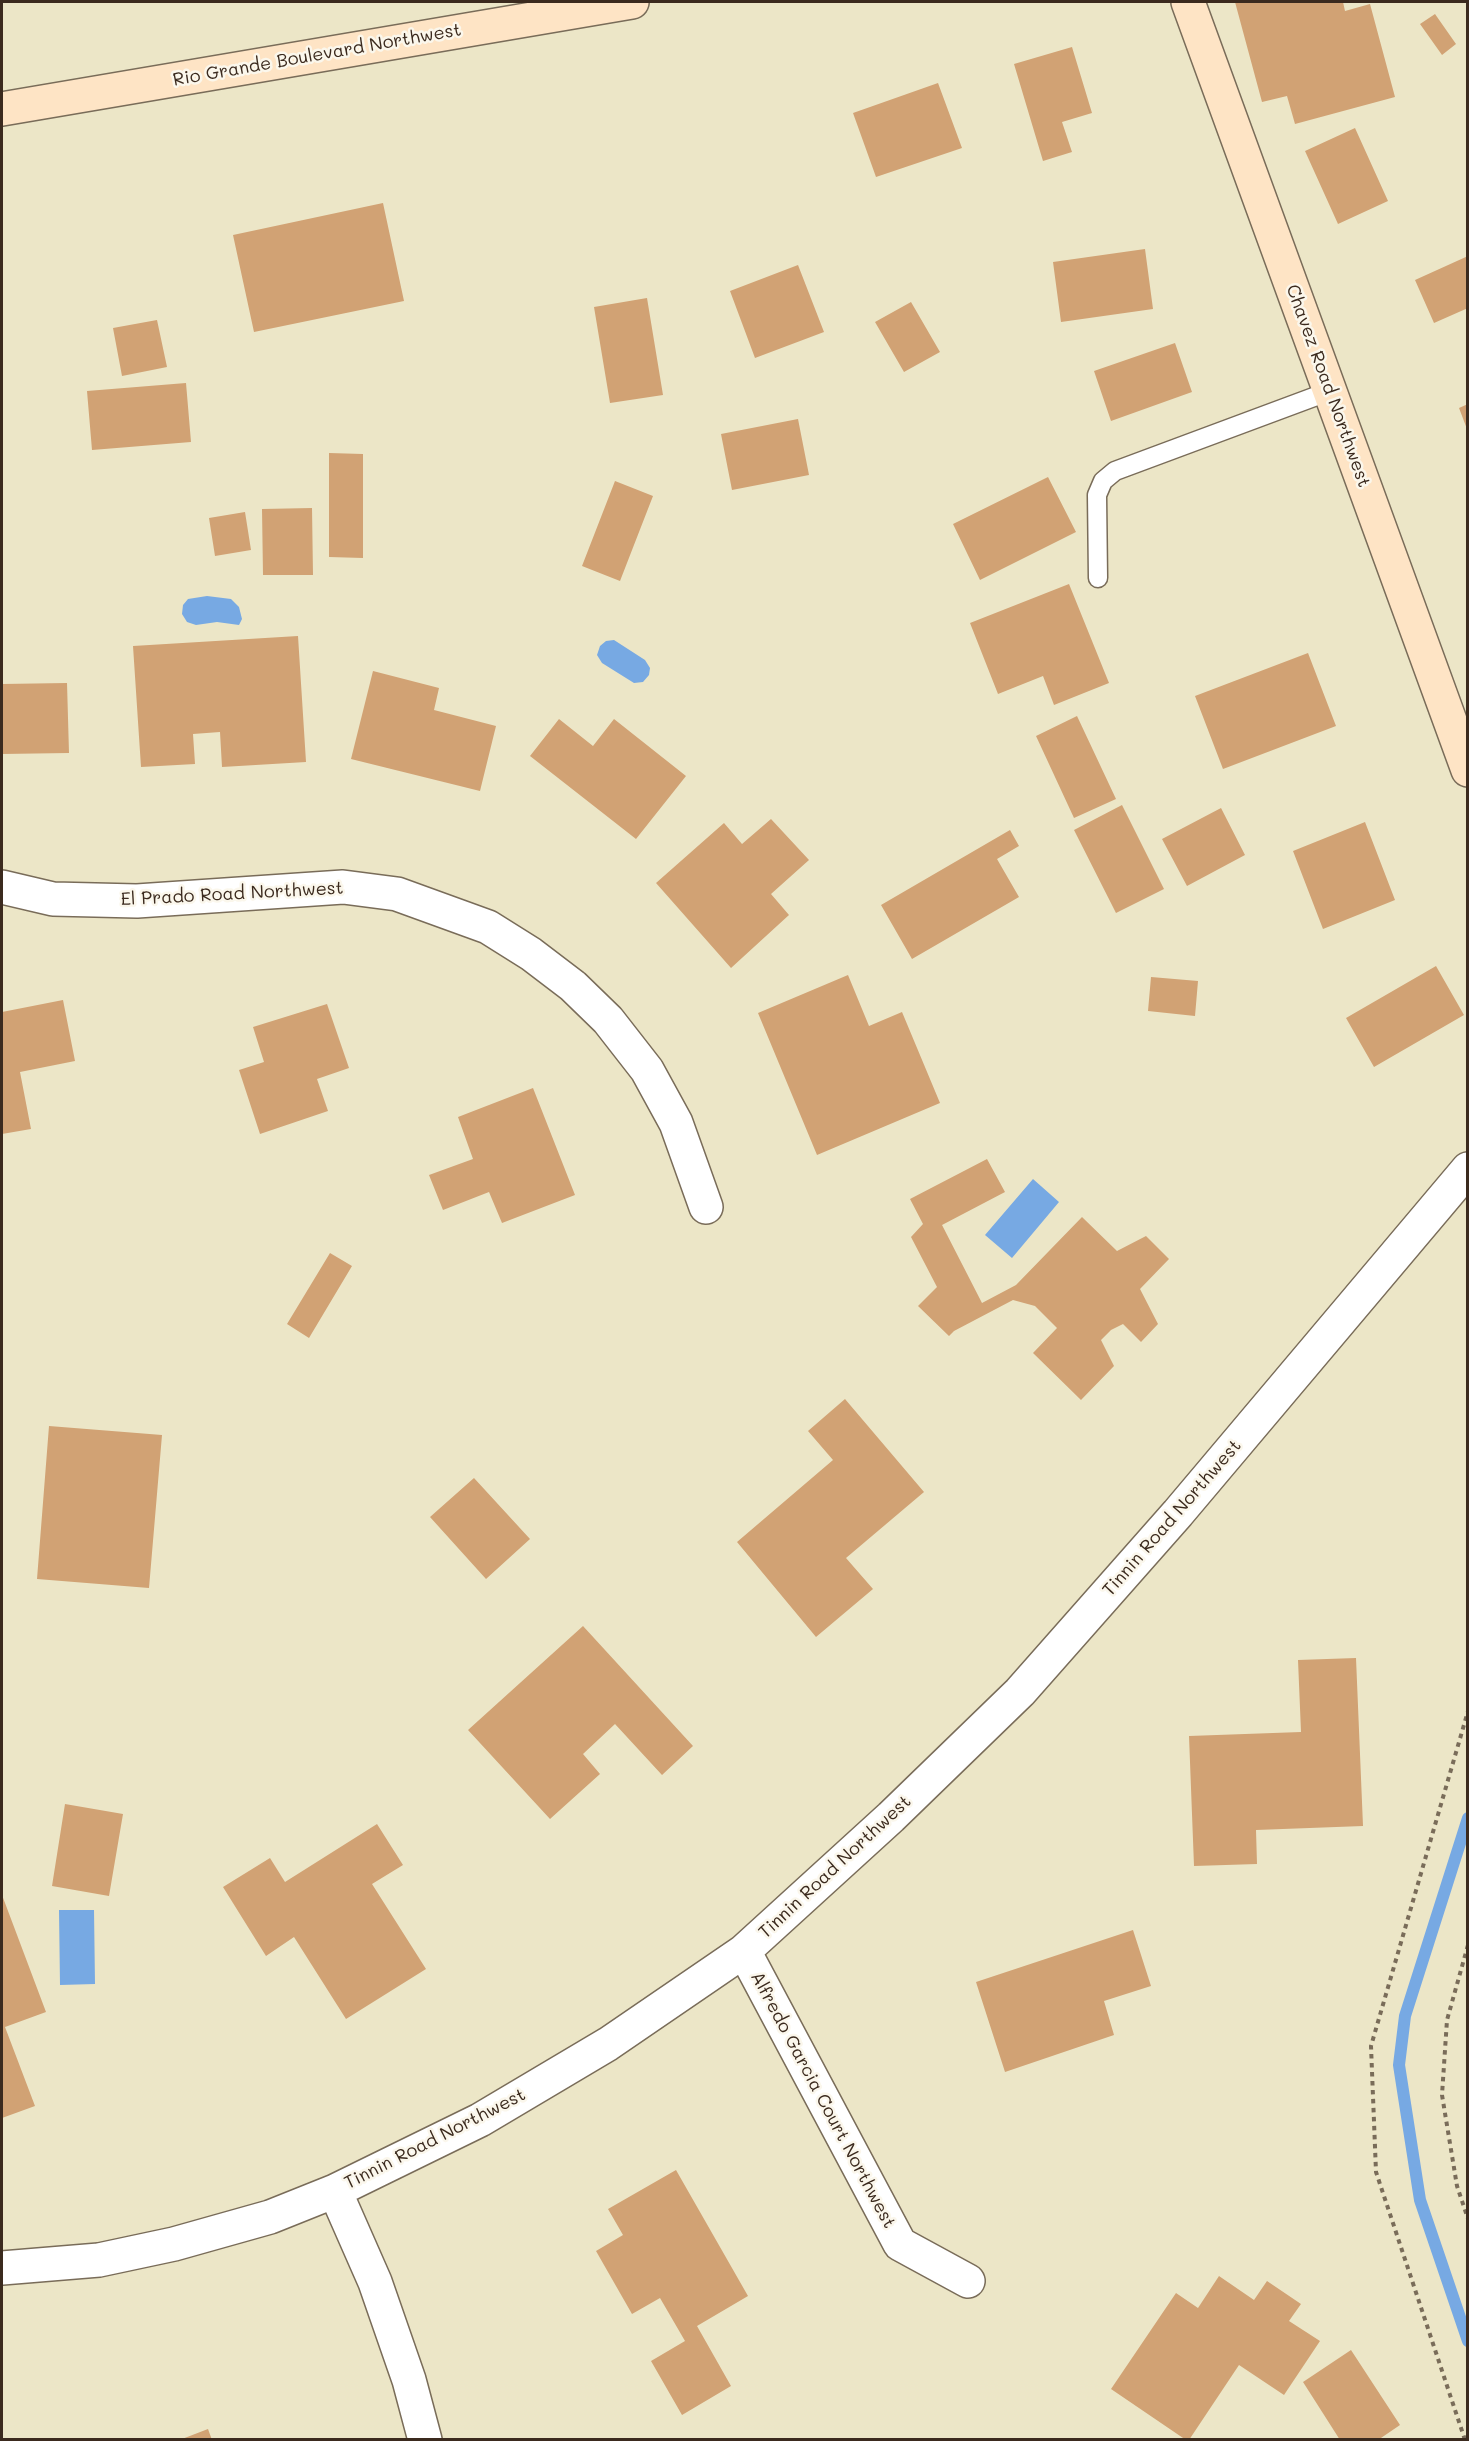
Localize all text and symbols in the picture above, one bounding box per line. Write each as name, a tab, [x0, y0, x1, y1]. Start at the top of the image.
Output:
street label: Rio Grande Boulevard Northwest	[171, 19, 463, 91]
street label: Chavez Road Northwest	[1281, 282, 1375, 490]
street label: El Prado Road Northwest	[120, 877, 344, 911]
street label: Tinnin Road Northwest	[1098, 1435, 1246, 1601]
street label: Tinnin Road Northwest	[754, 1791, 916, 1943]
street label: Alfredo Garcia Court Northwest	[746, 1968, 900, 2232]
street label: Tinnin Road Northwest	[341, 2084, 529, 2194]

